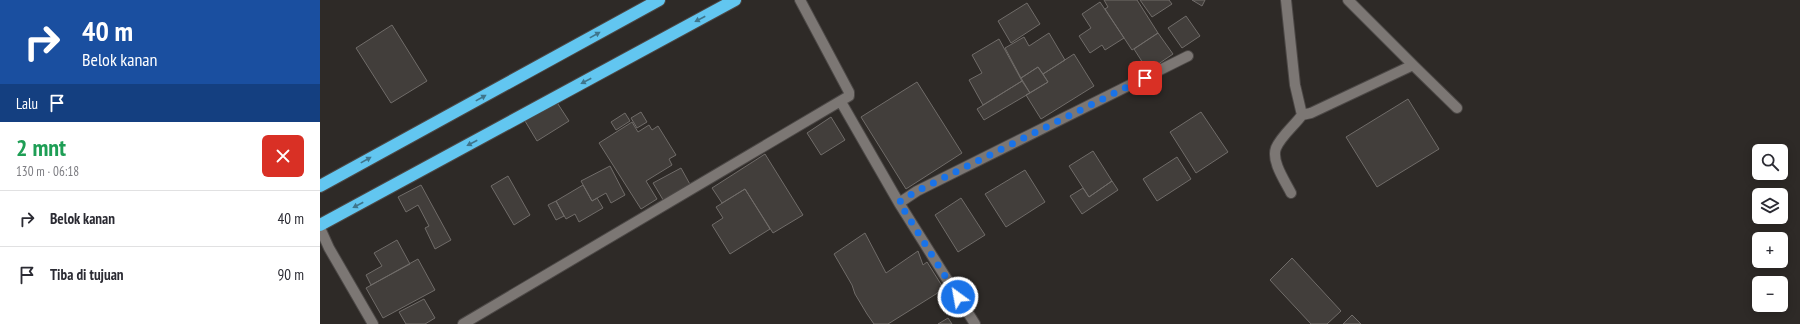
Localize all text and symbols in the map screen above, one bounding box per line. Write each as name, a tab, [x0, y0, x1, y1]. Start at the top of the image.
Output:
text: 40 m	[82, 12, 133, 49]
one-way arrow	[695, 15, 706, 22]
icon: right	[16, 16, 68, 68]
one-way arrow	[589, 32, 600, 39]
text: Belok kanan	[82, 48, 157, 71]
pin	[1128, 61, 1162, 95]
icon: arrive	[1134, 67, 1156, 89]
one-way arrow	[580, 77, 592, 84]
icon: arrive	[46, 92, 68, 114]
text: Lalu	[16, 94, 38, 113]
one-way arrow	[475, 94, 486, 101]
text: 2 mnt	[16, 132, 66, 163]
button: close	[262, 135, 304, 177]
one-way arrow	[466, 139, 478, 146]
map controls	[1752, 144, 1788, 312]
button: search	[1752, 144, 1788, 180]
one-way arrow	[361, 157, 372, 164]
text: 130 m · 06:18	[16, 163, 79, 180]
button: layers	[1752, 188, 1788, 224]
one-way arrow	[352, 201, 363, 208]
icon: right	[16, 208, 38, 230]
text: Belok kanan	[50, 209, 115, 228]
text: 40 m	[278, 209, 304, 228]
button: +	[1752, 232, 1788, 268]
icon: arrive	[16, 264, 38, 286]
text: Tiba di tujuan	[50, 265, 124, 284]
text: 90 m	[278, 265, 304, 284]
position arrow	[937, 276, 979, 318]
button: −	[1752, 276, 1788, 312]

